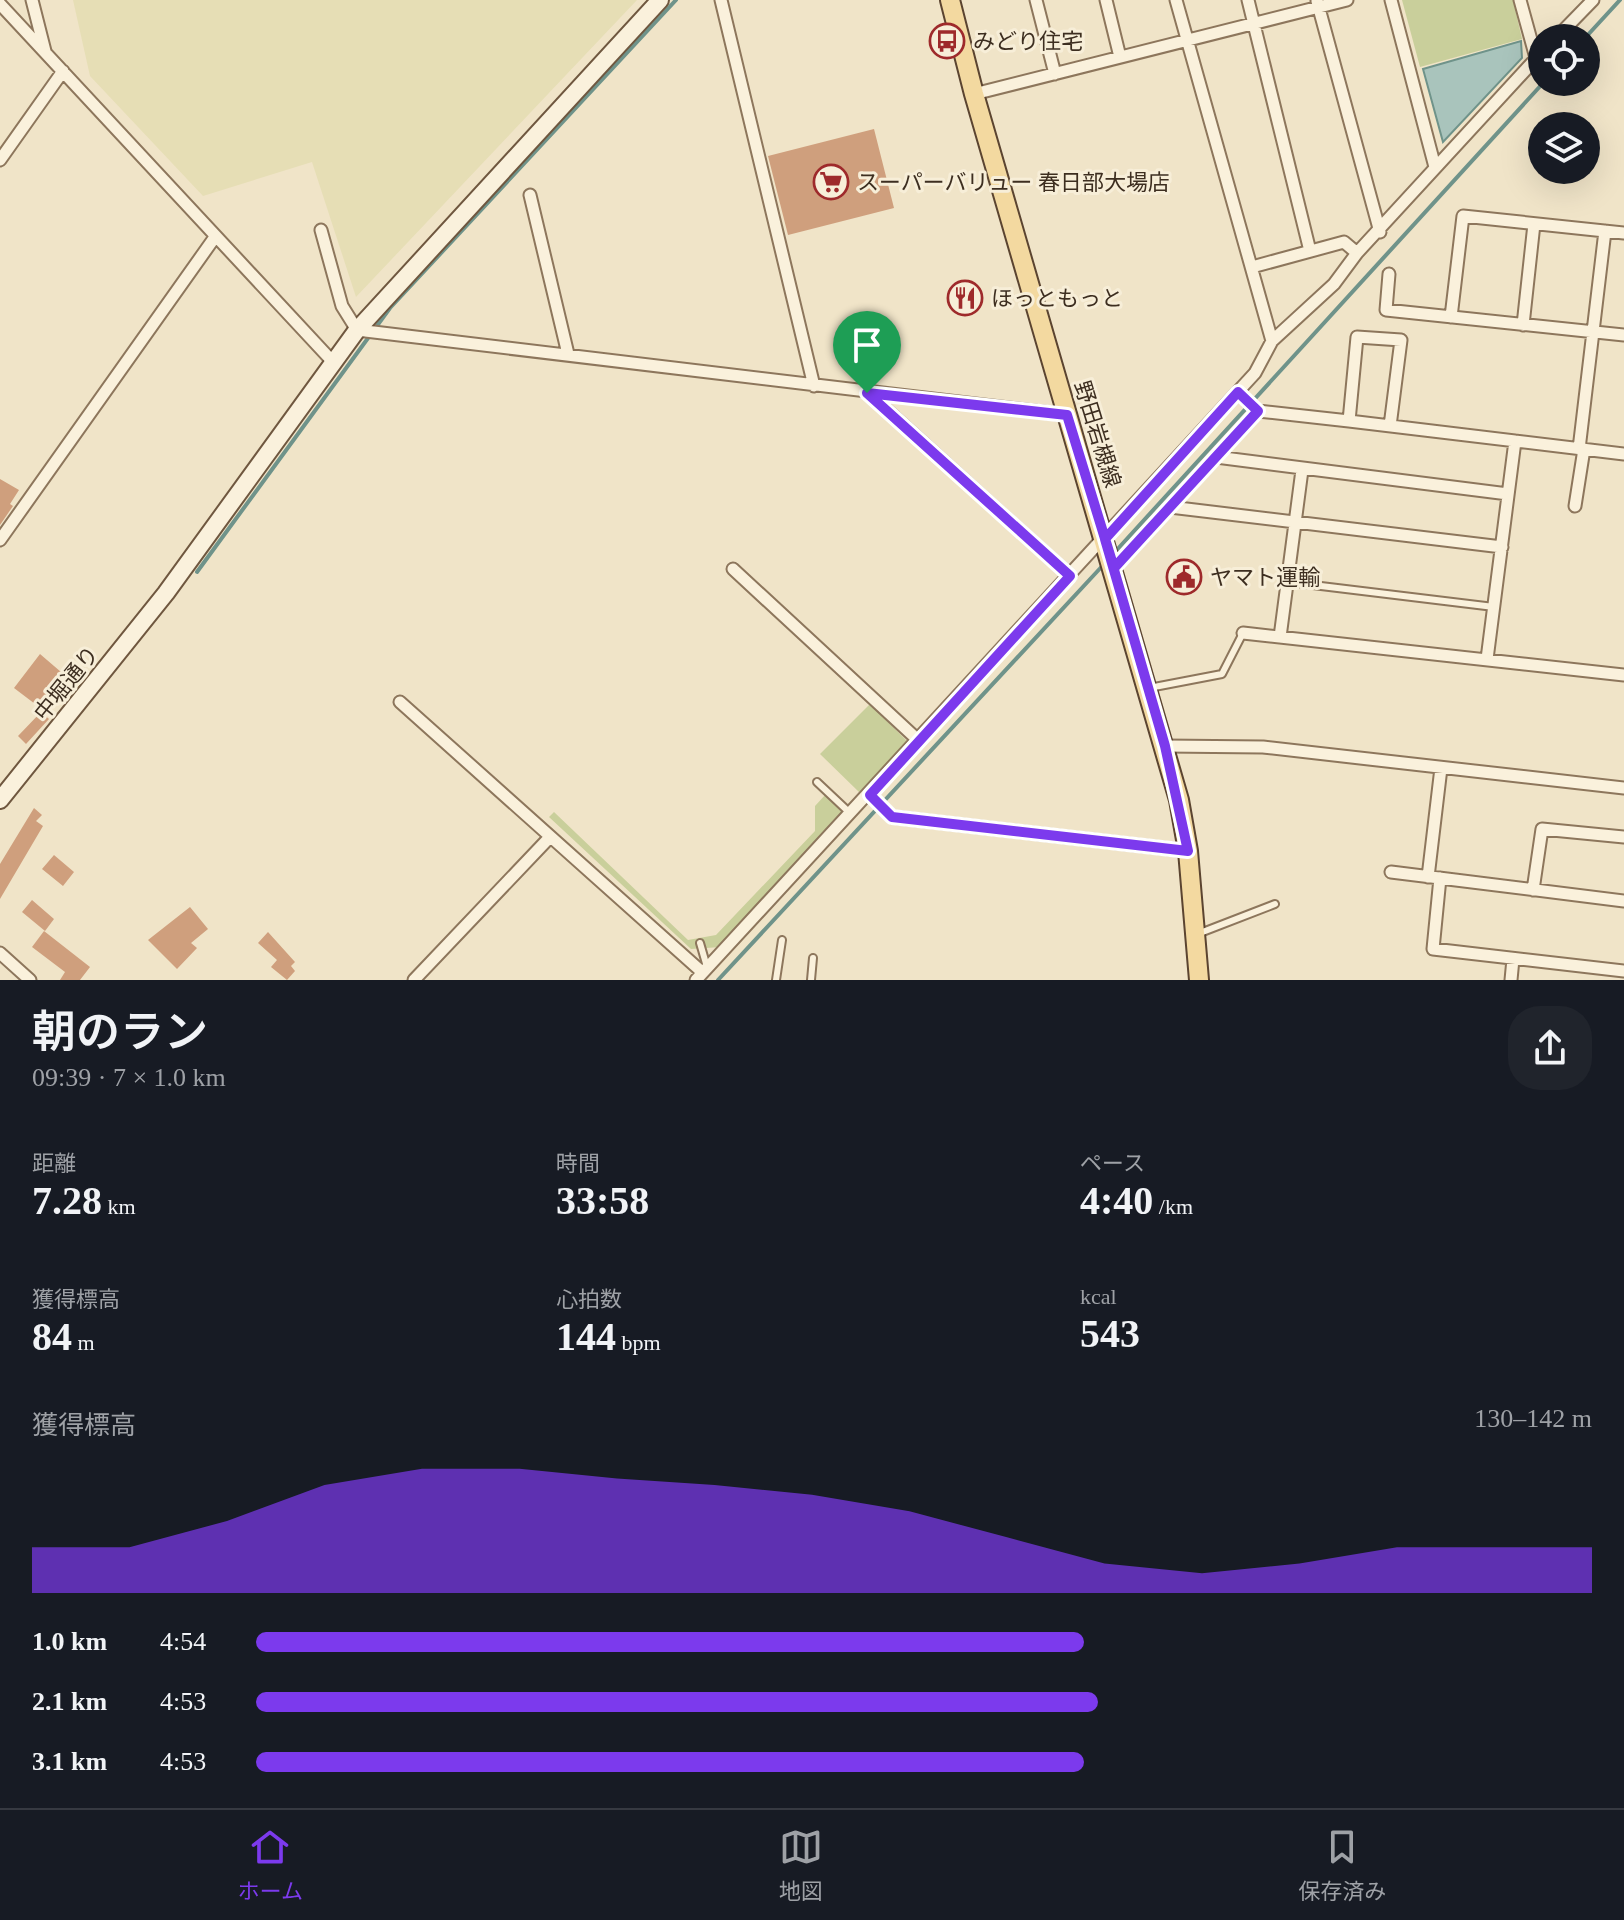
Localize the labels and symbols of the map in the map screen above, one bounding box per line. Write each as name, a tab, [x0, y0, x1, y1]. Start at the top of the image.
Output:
bus stop icon: みどり住宅	[928, 22, 966, 60]
place label: みどり住宅	[973, 29, 1083, 54]
supermarket icon: スーパーバリュー 春日部大場店	[812, 163, 850, 201]
place label: スーパーバリュー 春日部大場店	[857, 170, 1170, 195]
restaurant icon: ほっともっと	[946, 279, 984, 317]
place label: ほっともっと	[991, 286, 1123, 311]
pin	[833, 311, 901, 393]
street label: 野田岩槻線	[1069, 378, 1126, 490]
public building icon: ヤマト運輸	[1165, 558, 1203, 596]
place label: ヤマト運輸	[1210, 565, 1320, 590]
street label: 中堀通り	[29, 641, 104, 725]

